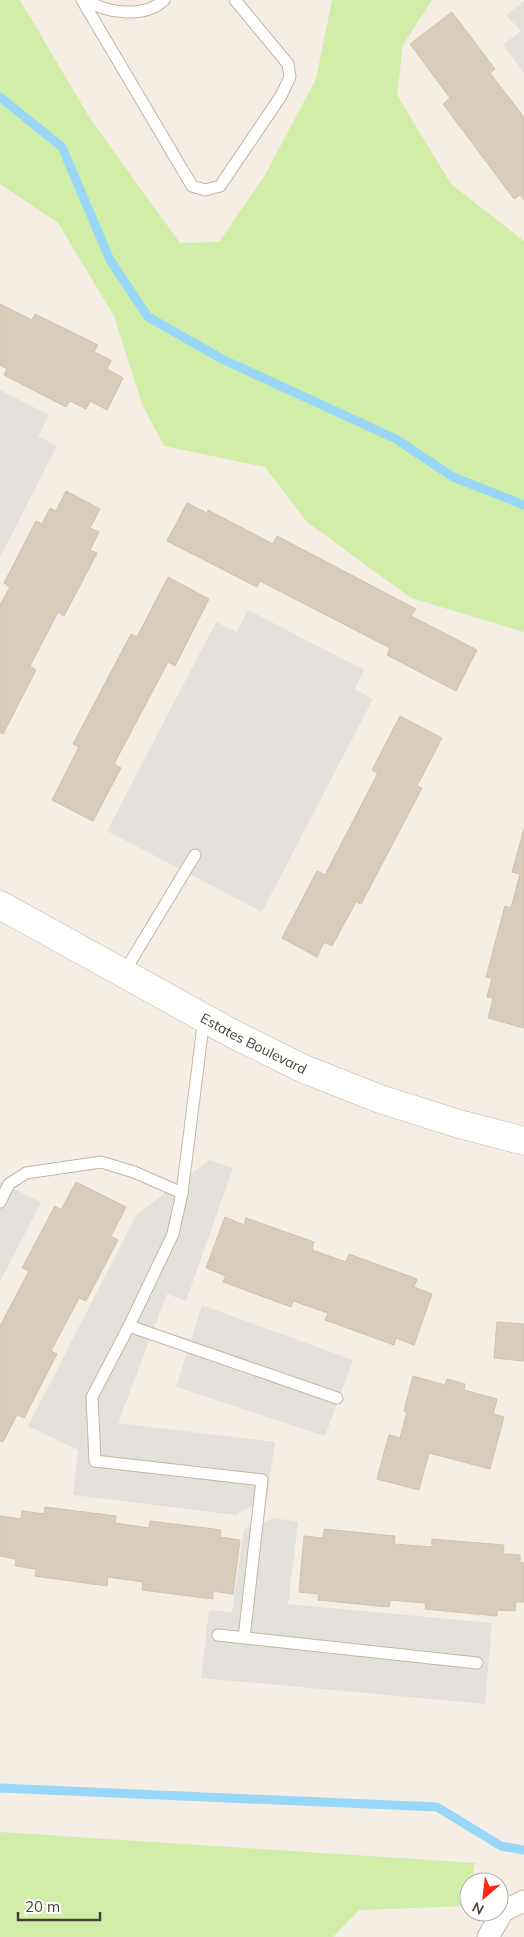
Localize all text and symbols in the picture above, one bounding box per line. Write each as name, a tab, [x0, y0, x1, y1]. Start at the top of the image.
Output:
street label: Estates Boulevard	[197, 1009, 310, 1078]
north arrow	[459, 1872, 509, 1922]
scale bar	[18, 1890, 100, 1922]
text: 20 m	[25, 1897, 60, 1916]
text: N	[469, 1898, 487, 1919]

